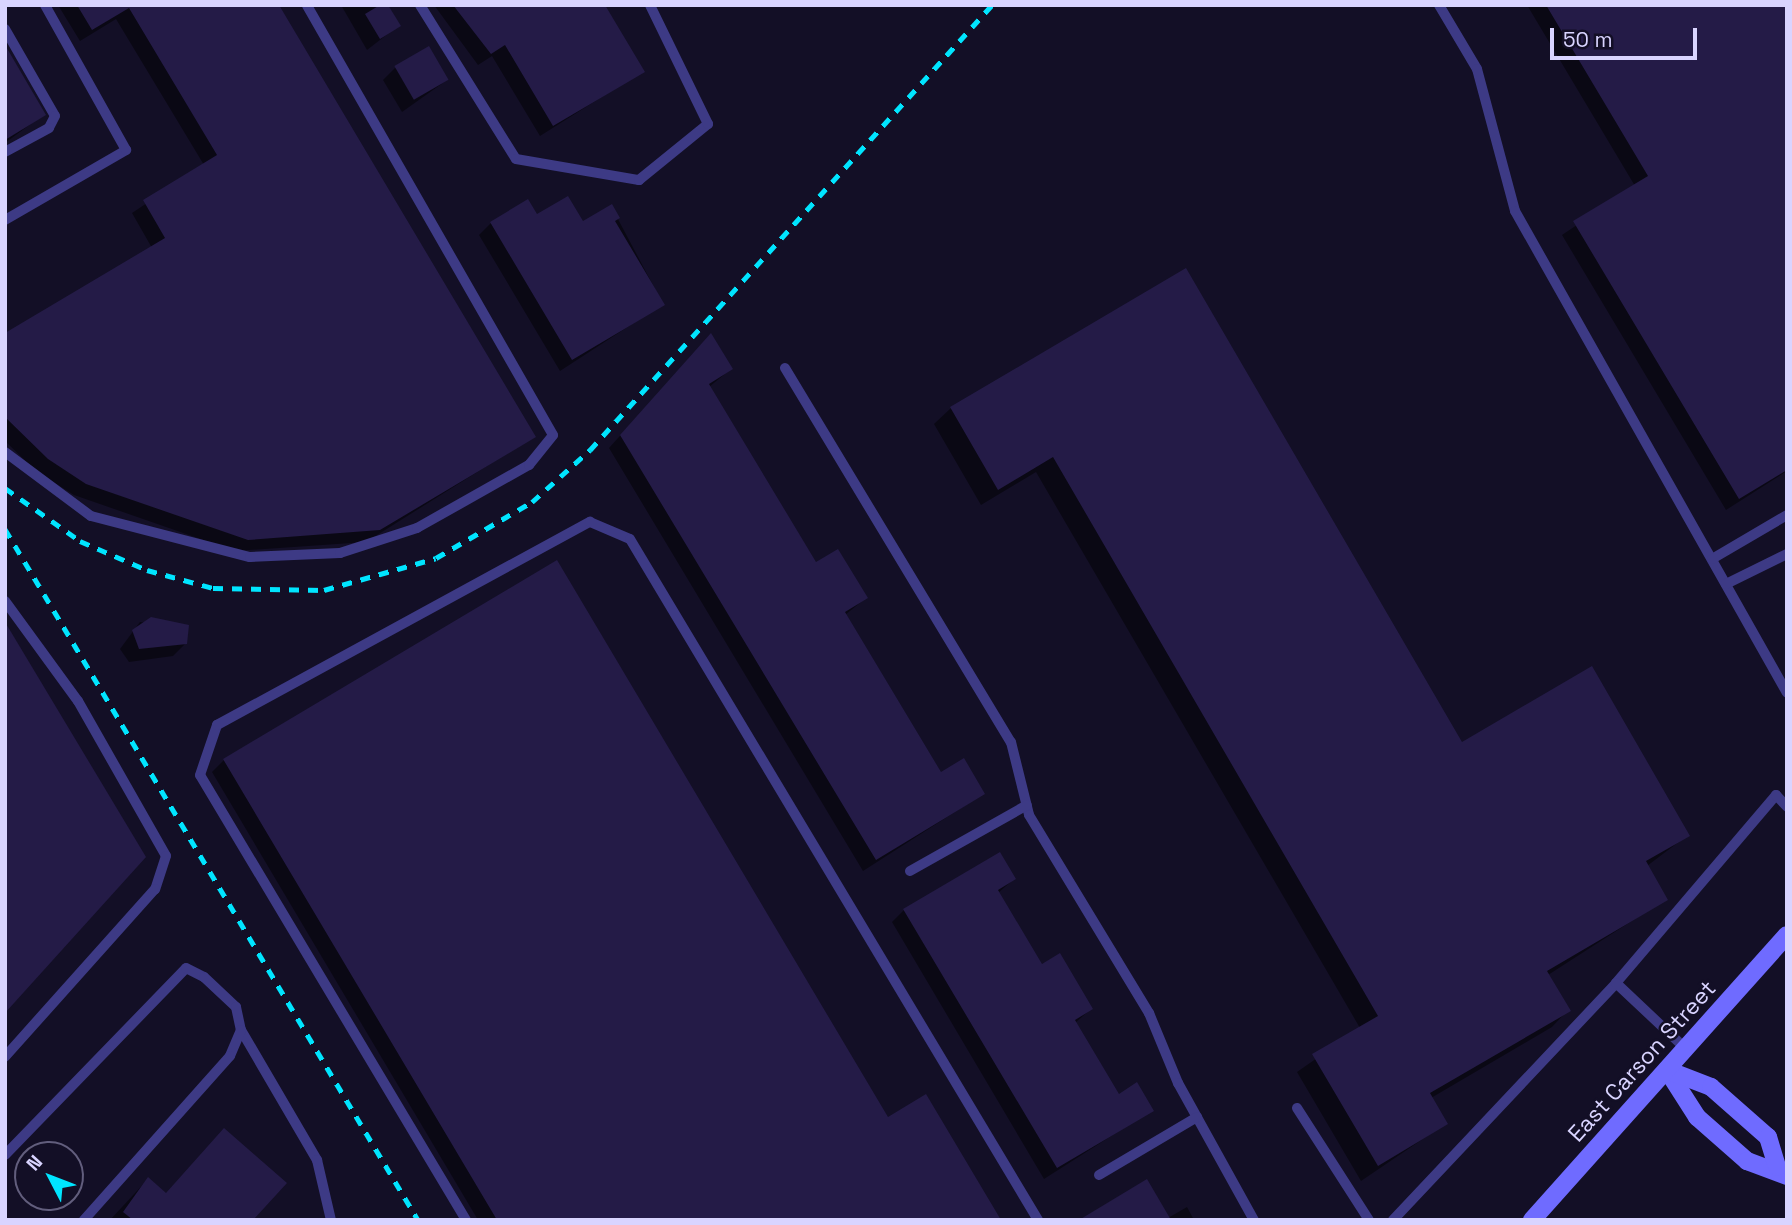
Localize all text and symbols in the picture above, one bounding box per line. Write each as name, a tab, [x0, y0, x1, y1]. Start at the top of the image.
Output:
scale bar	[1554, 14, 1701, 58]
text: 50 m	[1563, 26, 1613, 53]
street label: East Carson Street	[1562, 975, 1722, 1147]
north arrow	[14, 1141, 84, 1211]
text: N	[21, 1150, 48, 1176]

